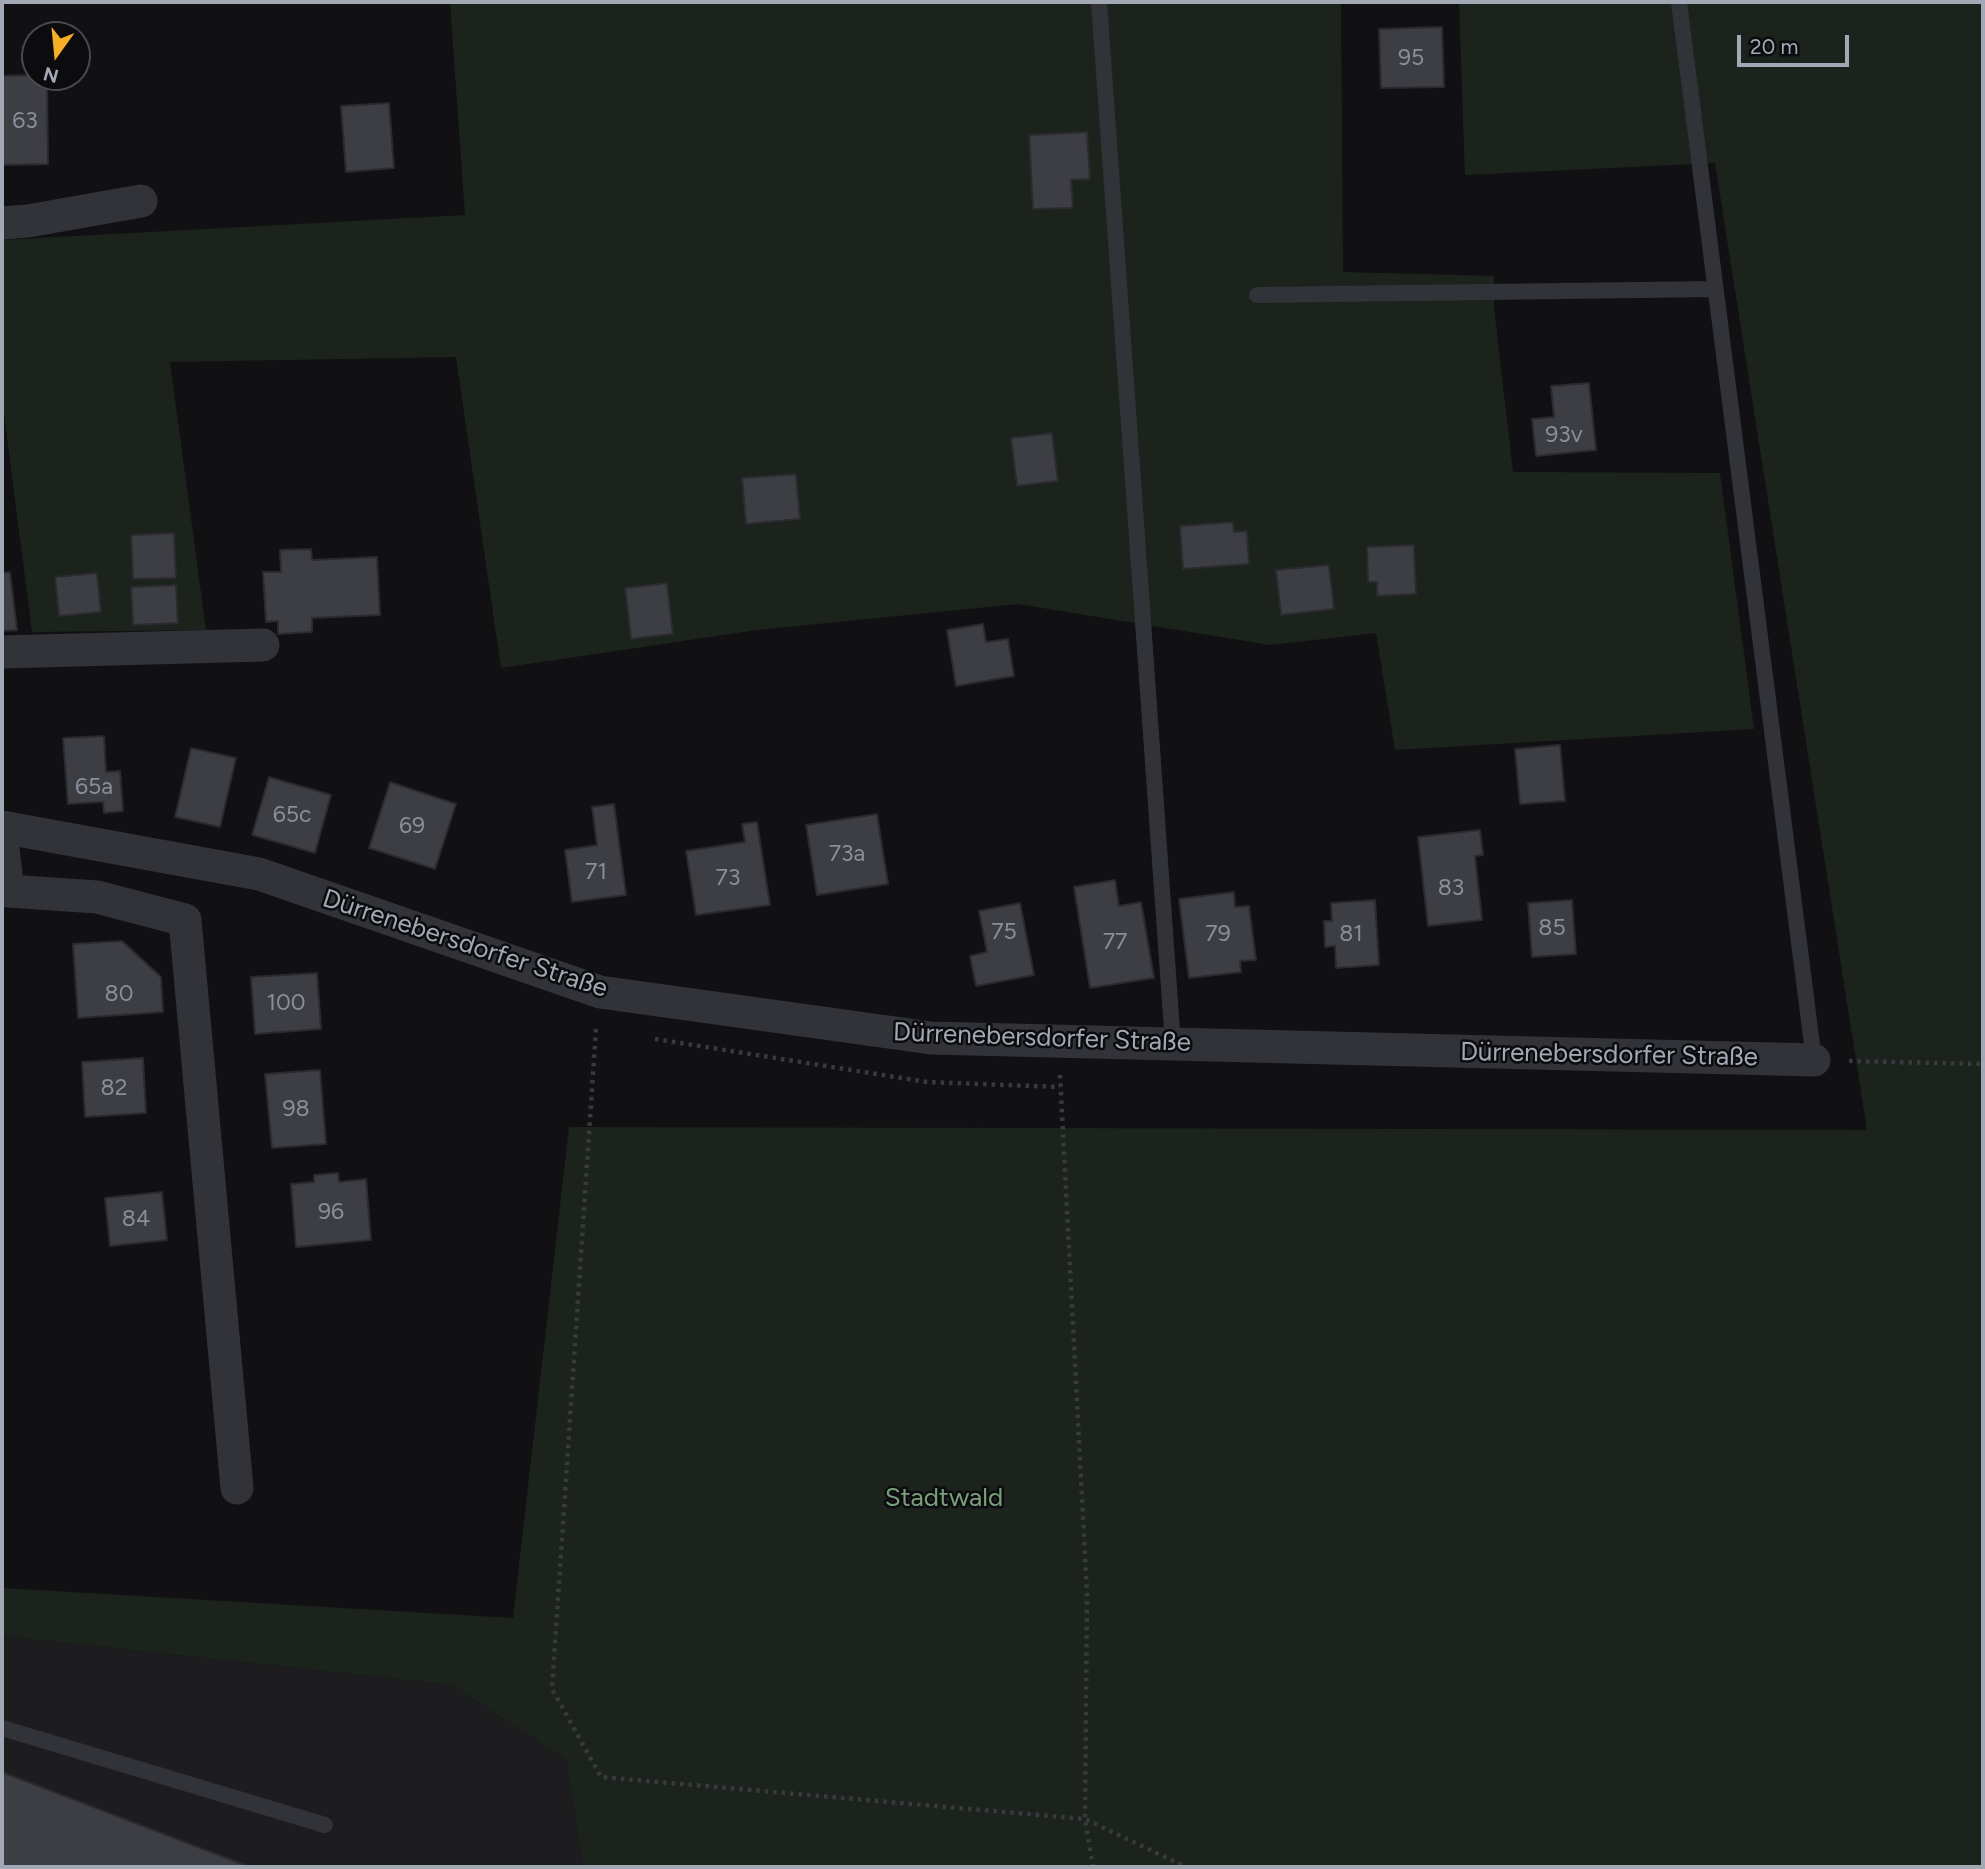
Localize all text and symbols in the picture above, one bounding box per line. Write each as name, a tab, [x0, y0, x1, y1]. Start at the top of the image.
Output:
north arrow	[21, 21, 91, 91]
scale bar	[1740, 21, 1852, 65]
text: 20 m	[1750, 34, 1798, 59]
house number: 95	[1398, 44, 1424, 72]
text: N	[41, 62, 61, 88]
house number: 63	[12, 107, 38, 135]
house number: 93v	[1545, 421, 1583, 449]
house number: 65a	[75, 773, 113, 801]
house number: 65c	[273, 801, 311, 829]
house number: 69	[399, 812, 425, 840]
house number: 73a	[829, 840, 865, 868]
house number: 71	[585, 858, 607, 886]
house number: 73	[716, 864, 740, 892]
house number: 83	[1438, 874, 1464, 902]
street label: Dürrenebersdorfer Straße	[319, 883, 611, 1005]
house number: 85	[1538, 914, 1566, 942]
house number: 75	[991, 918, 1017, 946]
house number: 79	[1205, 920, 1231, 948]
house number: 81	[1339, 920, 1363, 948]
house number: 77	[1103, 928, 1127, 956]
house number: 80	[105, 980, 133, 1008]
house number: 100	[267, 989, 305, 1017]
street label: Dürrenebersdorfer Straße	[893, 1017, 1191, 1059]
street label: Dürrenebersdorfer Straße	[1460, 1037, 1758, 1073]
house number: 82	[101, 1074, 127, 1102]
house number: 98	[282, 1095, 310, 1123]
house number: 96	[318, 1198, 344, 1226]
house number: 84	[122, 1205, 150, 1233]
park label: Stadtwald	[885, 1482, 1003, 1514]

